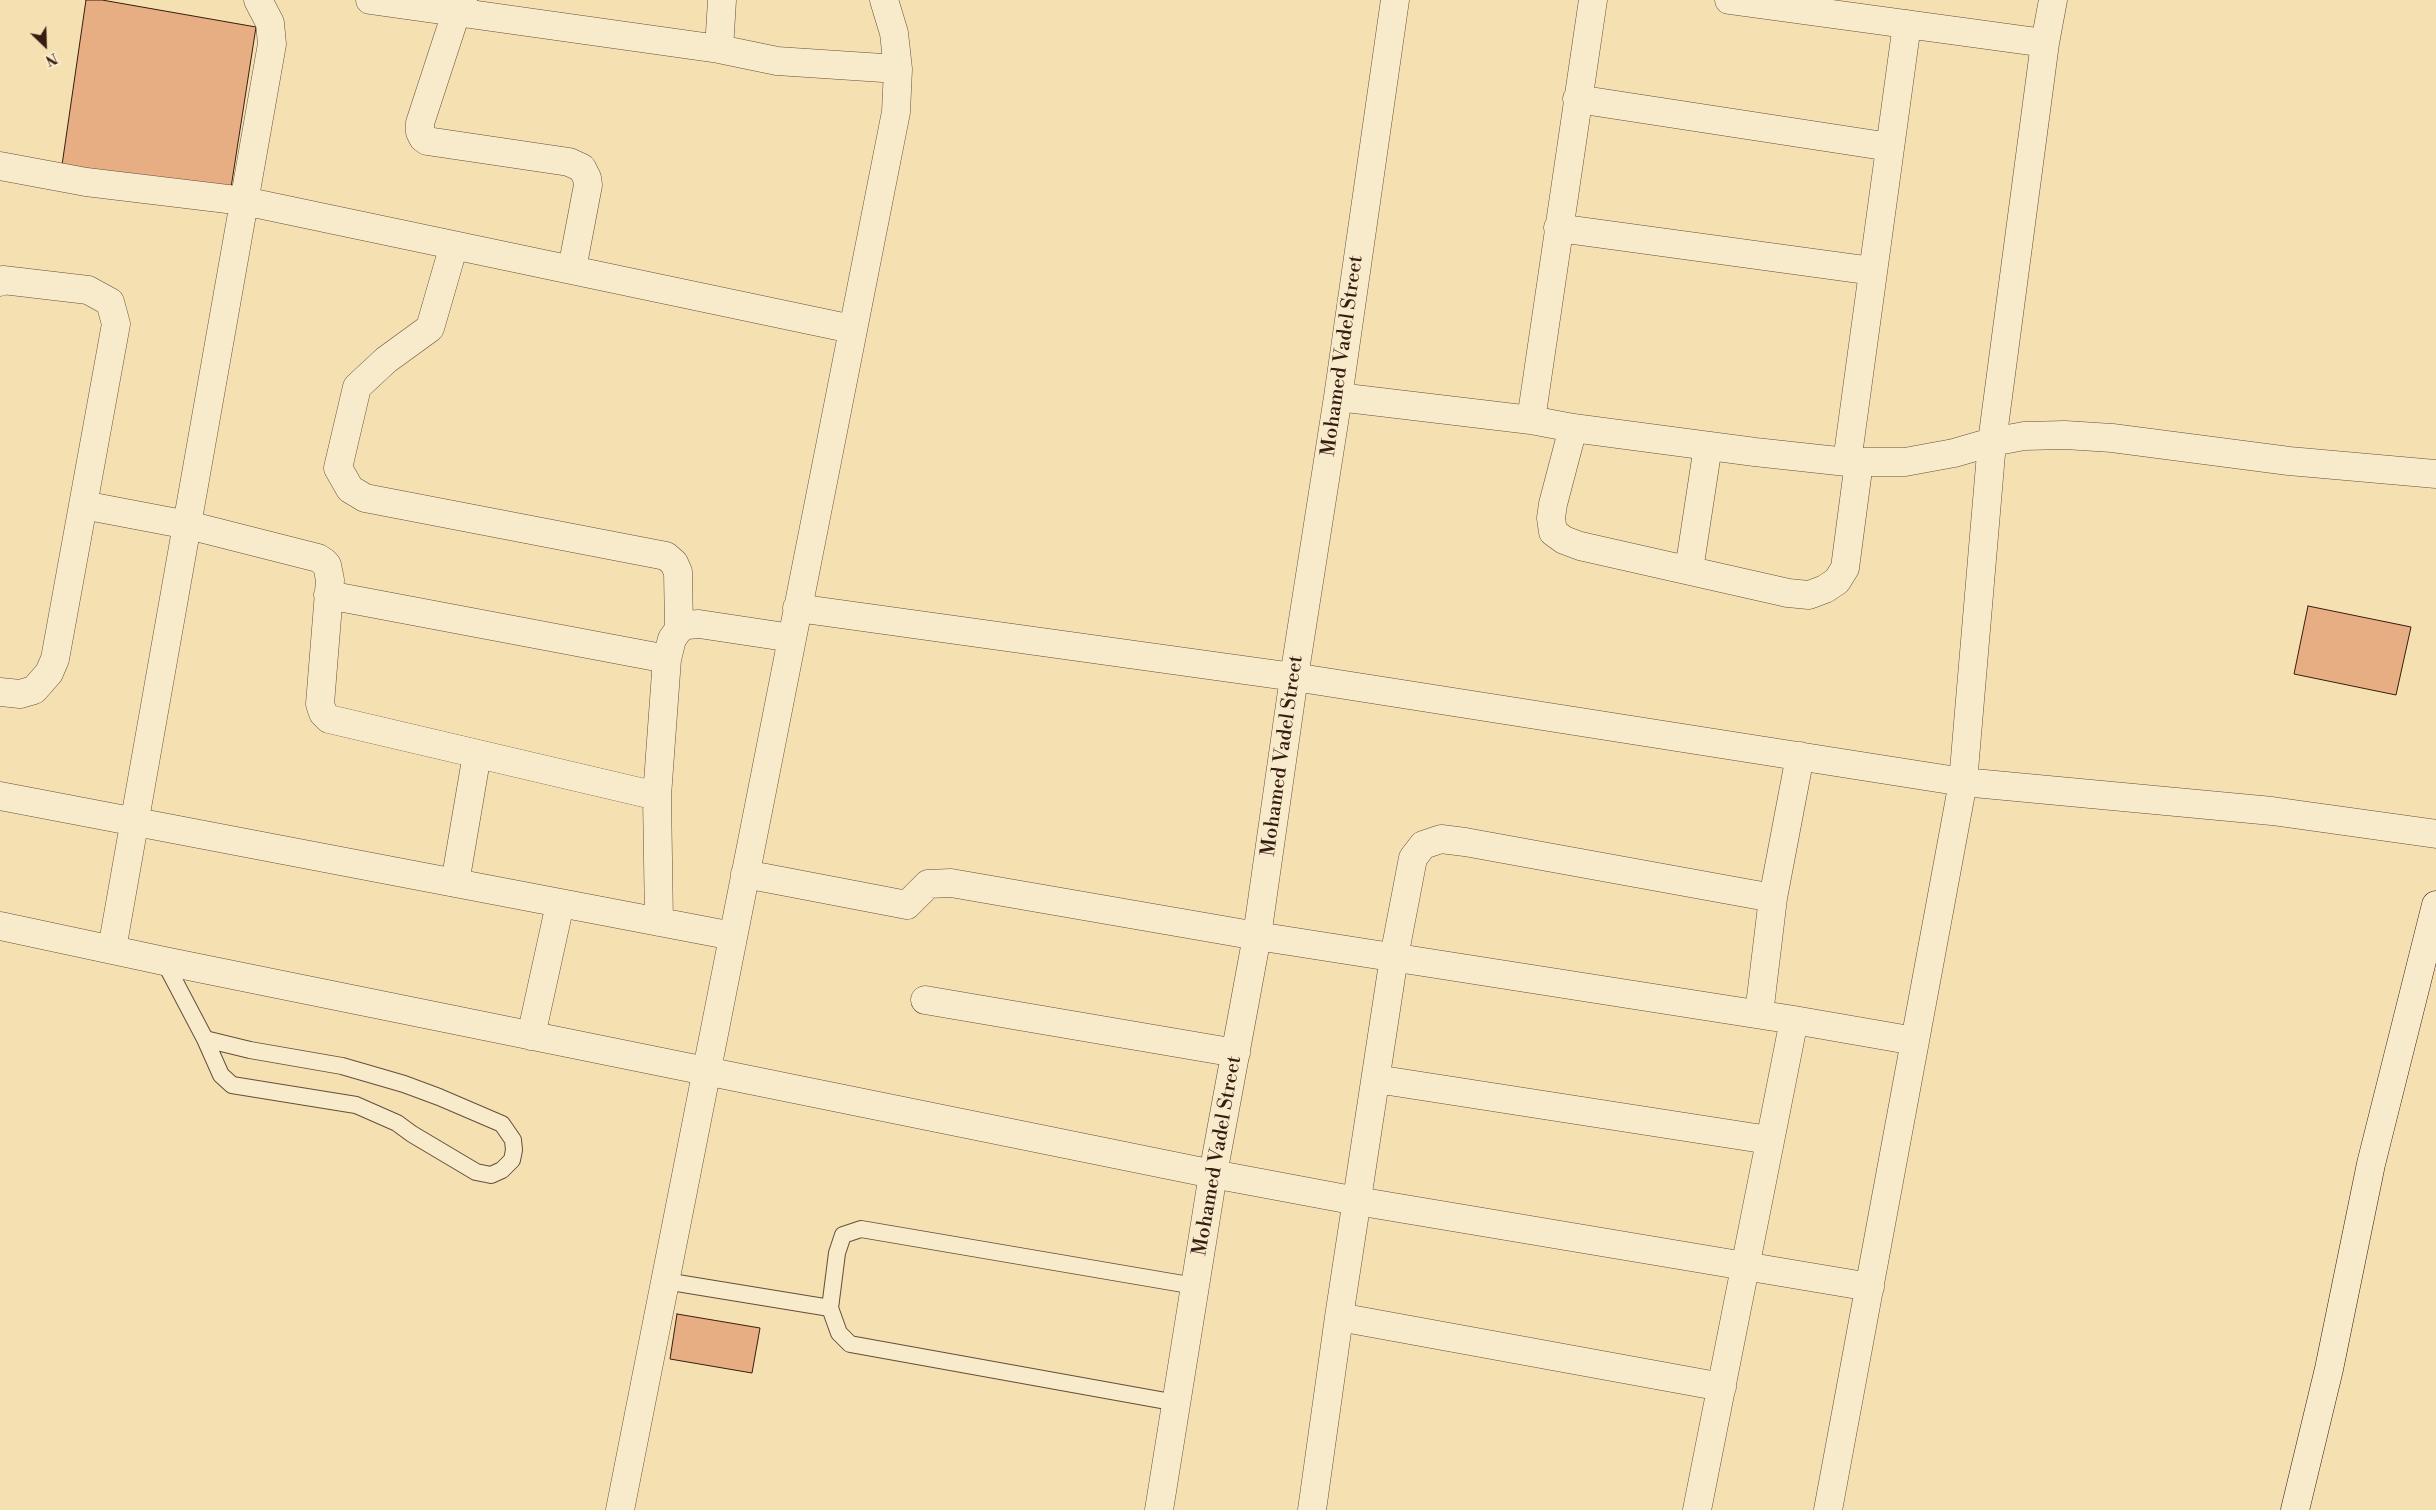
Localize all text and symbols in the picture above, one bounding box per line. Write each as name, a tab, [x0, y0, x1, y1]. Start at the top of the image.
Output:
north arrow	[20, 20, 70, 70]
text: N	[42, 48, 60, 69]
street label: Mohamed Vadel Street	[1317, 254, 1369, 458]
street label: Mohamed Vadel Street	[1257, 654, 1309, 858]
street label: Mohamed Vadel Street	[1189, 1054, 1247, 1258]

